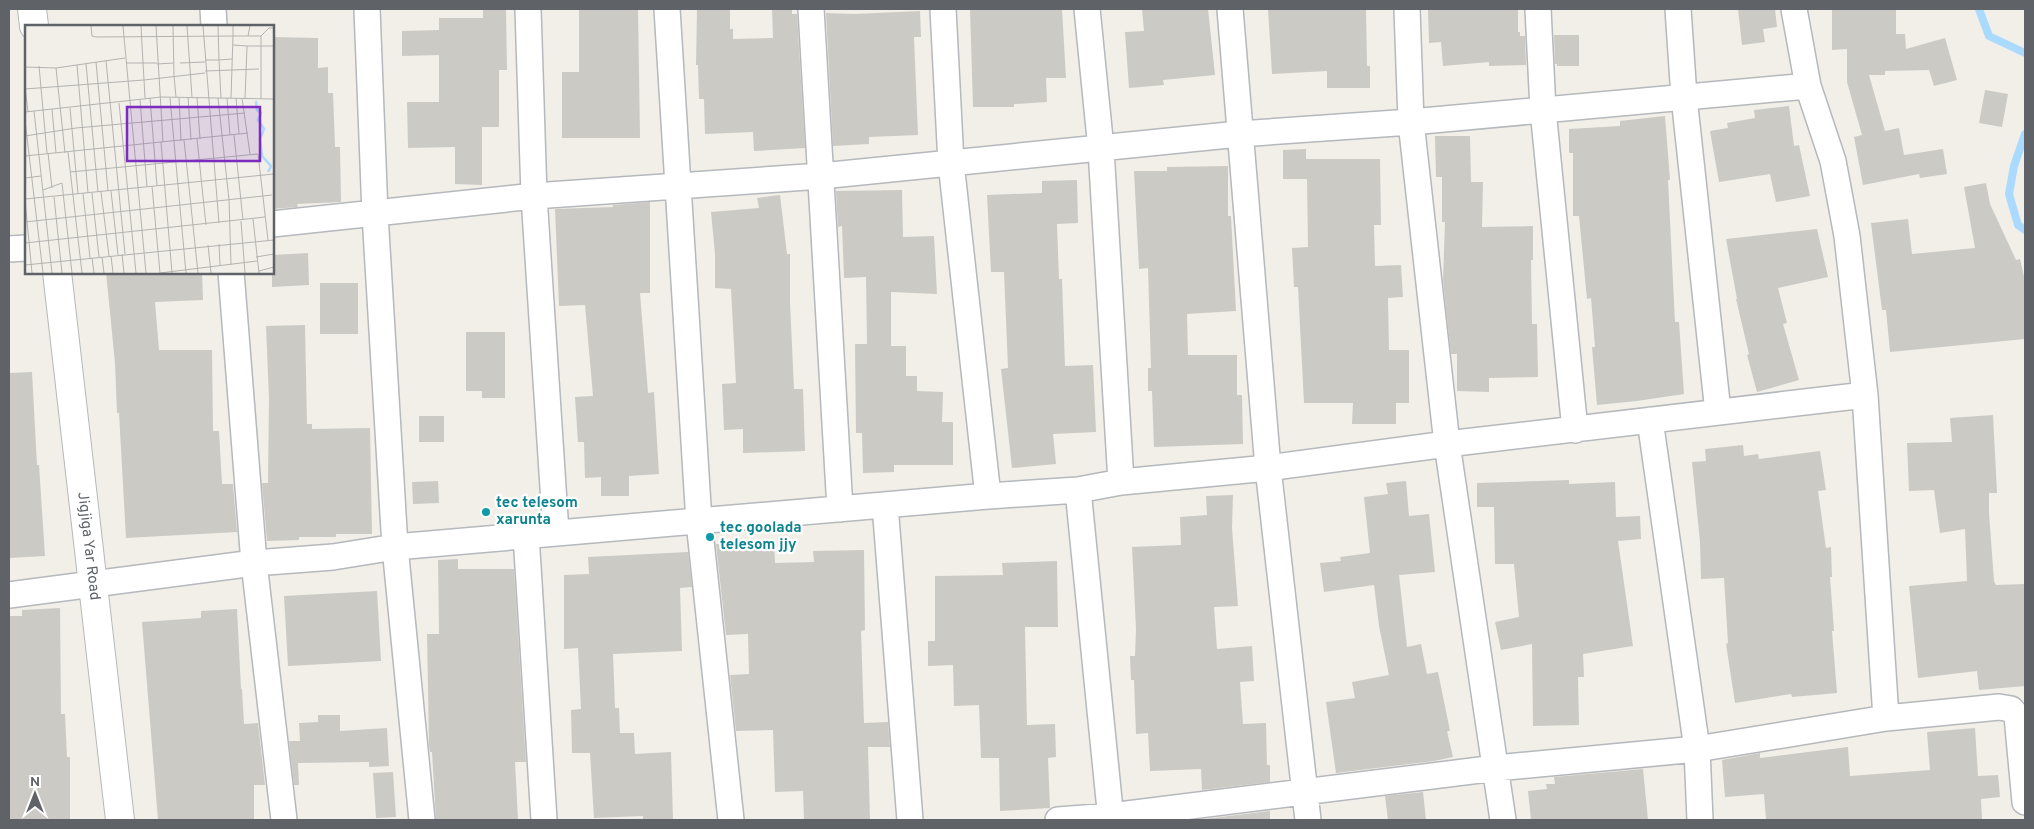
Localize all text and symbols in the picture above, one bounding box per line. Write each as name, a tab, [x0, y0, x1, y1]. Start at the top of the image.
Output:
inset map	[25, 25, 274, 274]
street label: Jigjiga Yar Road	[73, 491, 104, 601]
place label: tec telesom xarunta	[496, 494, 578, 530]
marker: tec telesom xarunta	[480, 506, 492, 518]
place label: tec goolada telesom jjy	[720, 519, 802, 555]
marker: tec goolada telesom jjy	[704, 531, 716, 543]
north arrow	[10, 769, 60, 819]
text: N	[30, 774, 40, 791]

